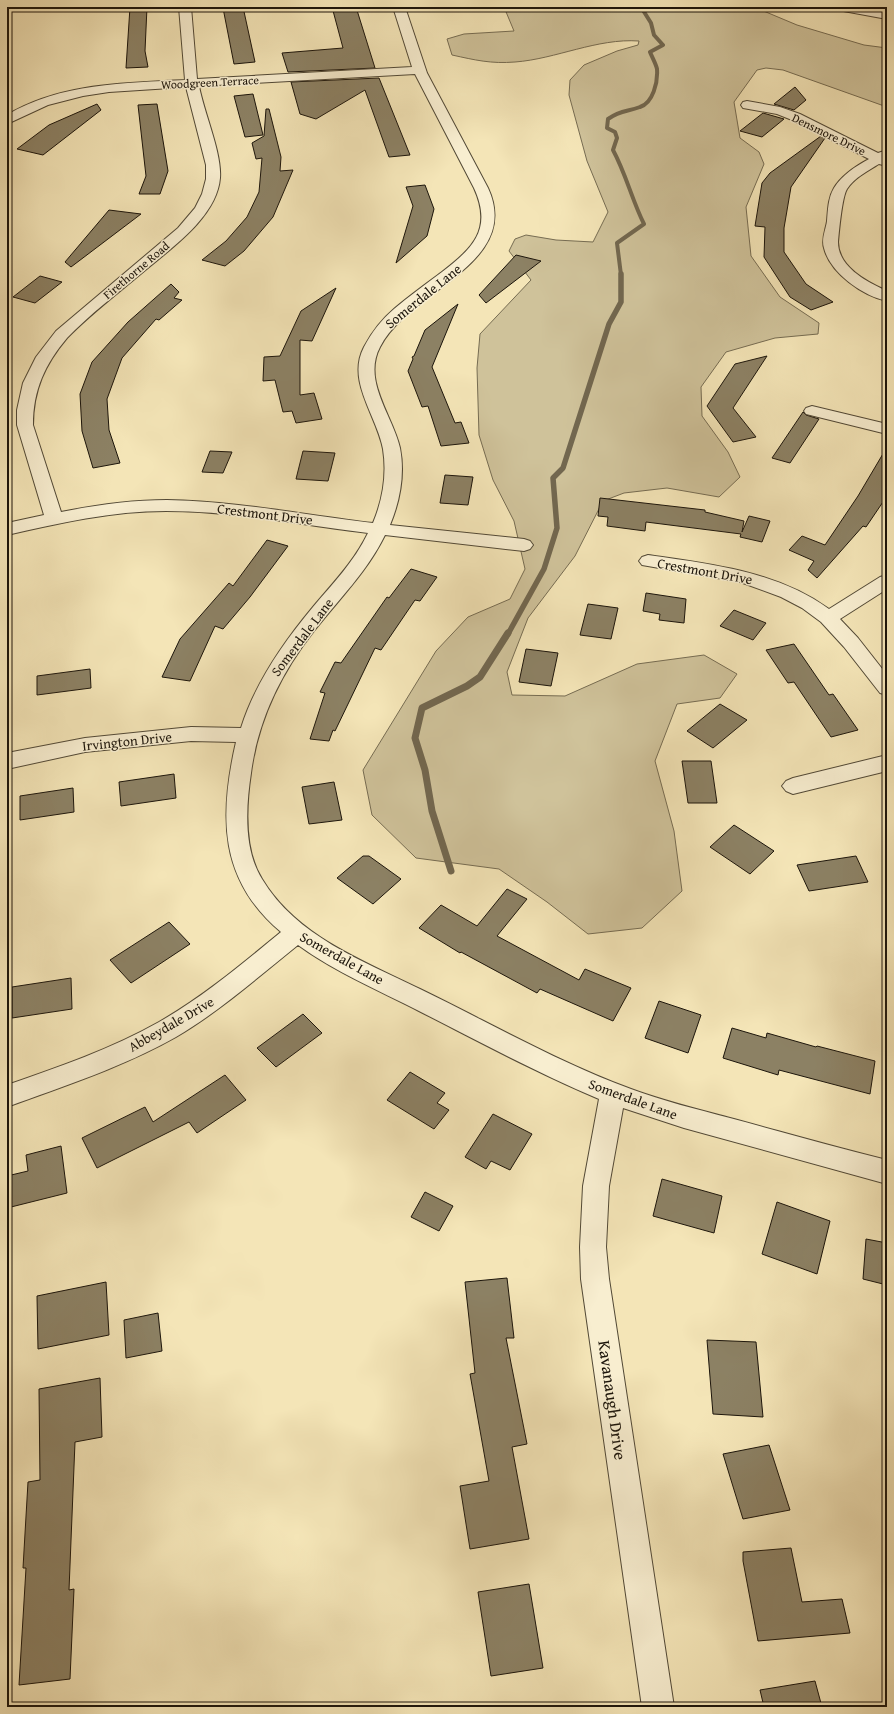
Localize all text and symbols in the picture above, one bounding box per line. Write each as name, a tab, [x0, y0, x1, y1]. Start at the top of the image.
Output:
street label: Woodgreen Terrace	[161, 71, 260, 93]
street label: Densmore Drive	[789, 109, 869, 159]
street label: Firethorne Road	[99, 237, 173, 303]
street label: Somerdale Lane	[381, 259, 466, 333]
street label: Crestmont Drive	[216, 498, 314, 530]
street label: Crestmont Drive	[656, 553, 754, 589]
street label: Somerdale Lane	[266, 593, 338, 680]
street label: Irvington Drive	[81, 726, 173, 756]
street label: Somerdale Lane	[296, 927, 388, 990]
street label: Abbeydale Drive	[125, 991, 218, 1057]
street label: Somerdale Lane	[586, 1074, 681, 1124]
street label: Kavanaugh Drive	[592, 1339, 634, 1462]

